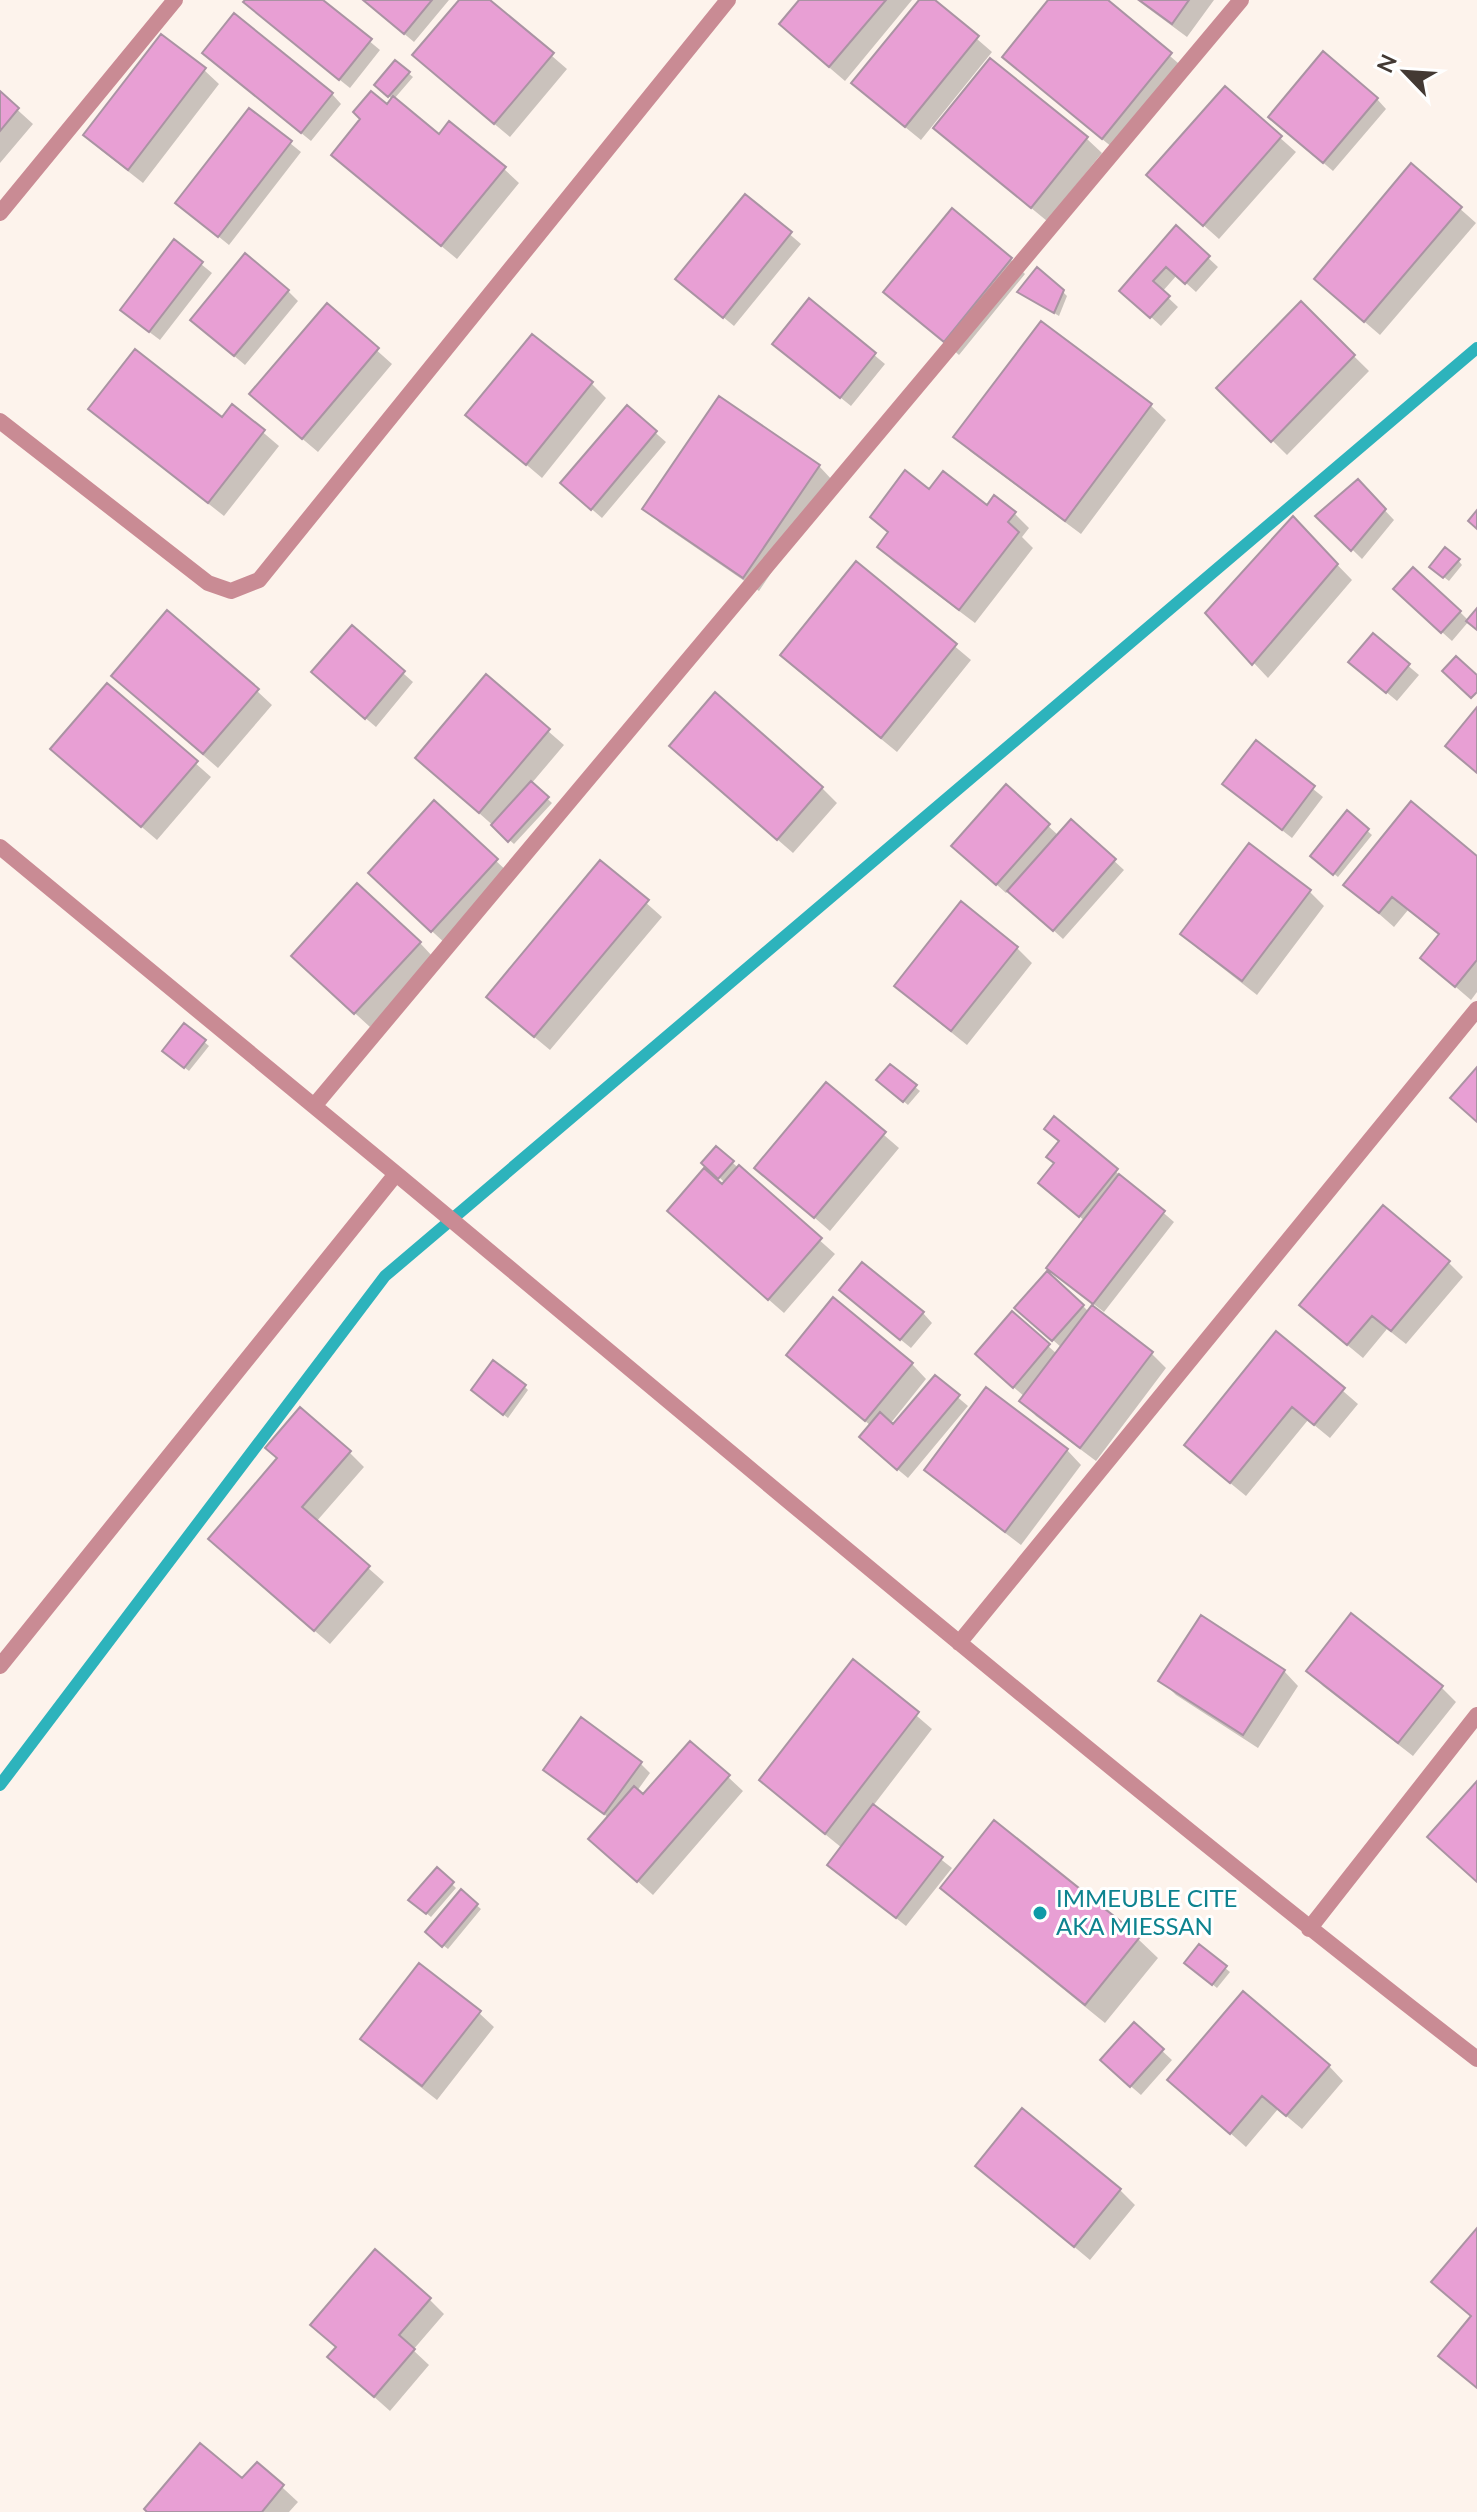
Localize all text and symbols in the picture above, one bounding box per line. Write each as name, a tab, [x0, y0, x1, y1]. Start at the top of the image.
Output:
north arrow	[1365, 32, 1445, 112]
text: N	[1371, 50, 1402, 77]
place label: IMMEUBLE CITE AKA MIESSAN	[1056, 1883, 1237, 1940]
marker: IMMEUBLE CITE AKA MIESSAN	[1031, 1904, 1049, 1922]

